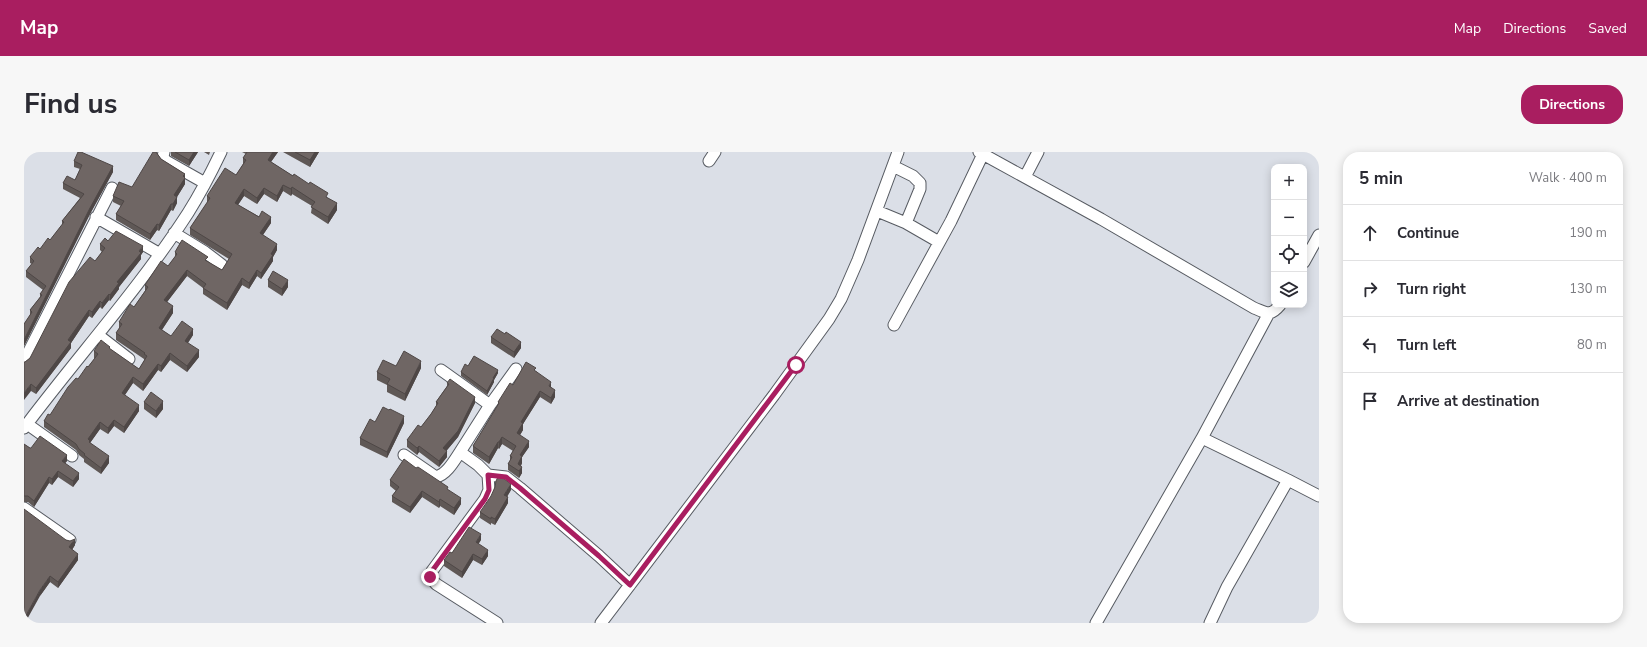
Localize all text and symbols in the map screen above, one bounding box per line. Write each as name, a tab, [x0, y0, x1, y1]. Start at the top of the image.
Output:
text: Map	[20, 15, 58, 41]
text: Map	[1454, 19, 1481, 38]
text: Directions	[1503, 19, 1566, 38]
text: Saved	[1588, 19, 1627, 38]
text: Find us	[24, 85, 118, 123]
button: Directions	[1521, 85, 1623, 124]
map controls	[1271, 164, 1307, 308]
button: +	[1271, 164, 1307, 200]
text: 5 min	[1359, 167, 1403, 190]
text: Walk · 400 m	[1529, 169, 1607, 187]
button: −	[1271, 200, 1307, 236]
icon: ahead	[1359, 222, 1381, 244]
text: Continue	[1397, 223, 1459, 243]
text: 190 m	[1569, 224, 1607, 242]
button: locate	[1271, 236, 1307, 272]
button: layers	[1271, 272, 1307, 308]
icon: right	[1359, 278, 1381, 300]
text: Turn right	[1397, 279, 1466, 299]
text: 130 m	[1569, 280, 1607, 298]
icon: left	[1359, 334, 1381, 356]
text: Turn left	[1397, 335, 1456, 355]
text: 80 m	[1577, 336, 1607, 354]
route start	[787, 356, 805, 374]
icon: arrive	[1359, 390, 1381, 412]
text: Arrive at destination	[1397, 391, 1540, 411]
route end	[421, 568, 439, 586]

